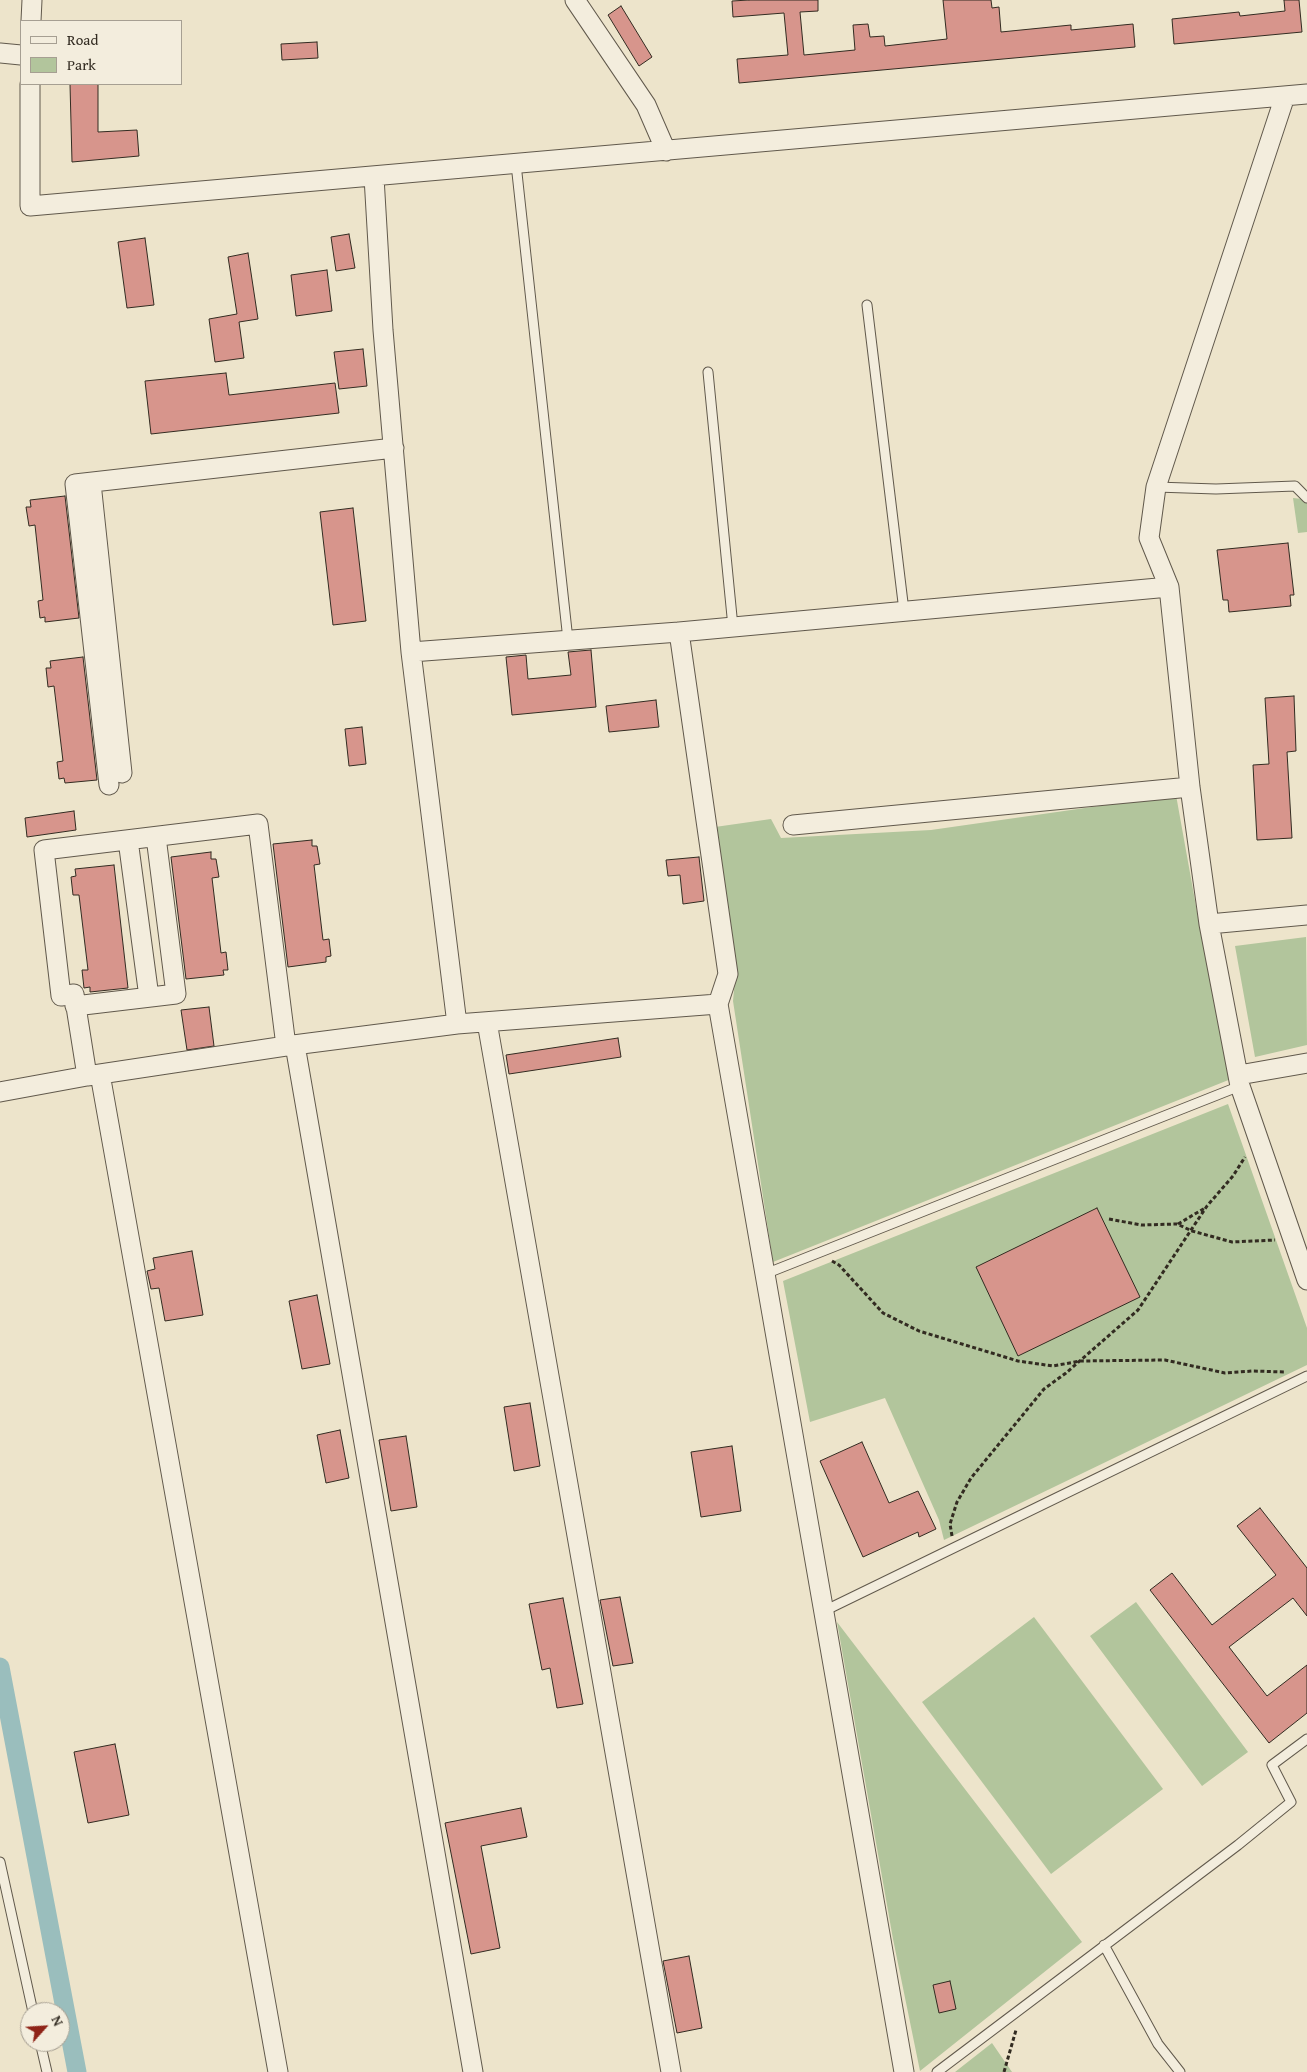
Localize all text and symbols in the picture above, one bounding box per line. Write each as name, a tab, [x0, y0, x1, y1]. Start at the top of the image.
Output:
legend	[20, 20, 182, 85]
text: Road	[67, 29, 98, 50]
text: Park	[67, 54, 96, 75]
north arrow	[20, 2002, 70, 2052]
text: N	[47, 2012, 69, 2029]

